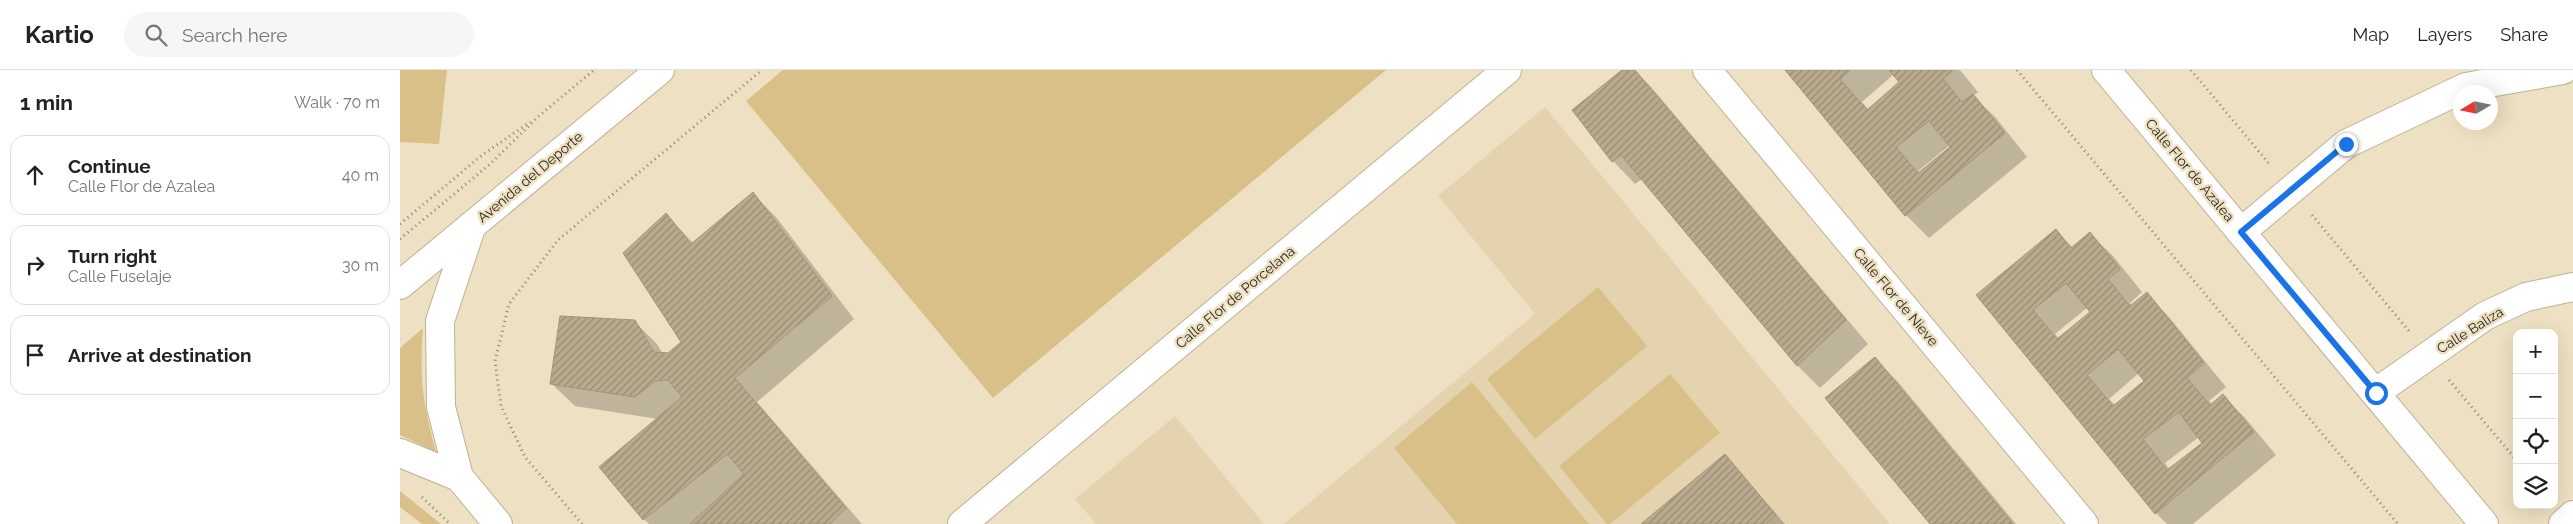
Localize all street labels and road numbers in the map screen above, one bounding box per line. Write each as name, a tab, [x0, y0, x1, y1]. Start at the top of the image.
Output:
street label: Calle Flor de Azalea	[2142, 115, 2238, 225]
street label: Avenida del Deporte	[474, 128, 586, 226]
street label: Calle Flor de Porcelana	[1172, 243, 1298, 351]
street label: Calle Flor de Nieve	[1850, 245, 1942, 349]
street label: Calle Baliza	[2434, 303, 2506, 357]

